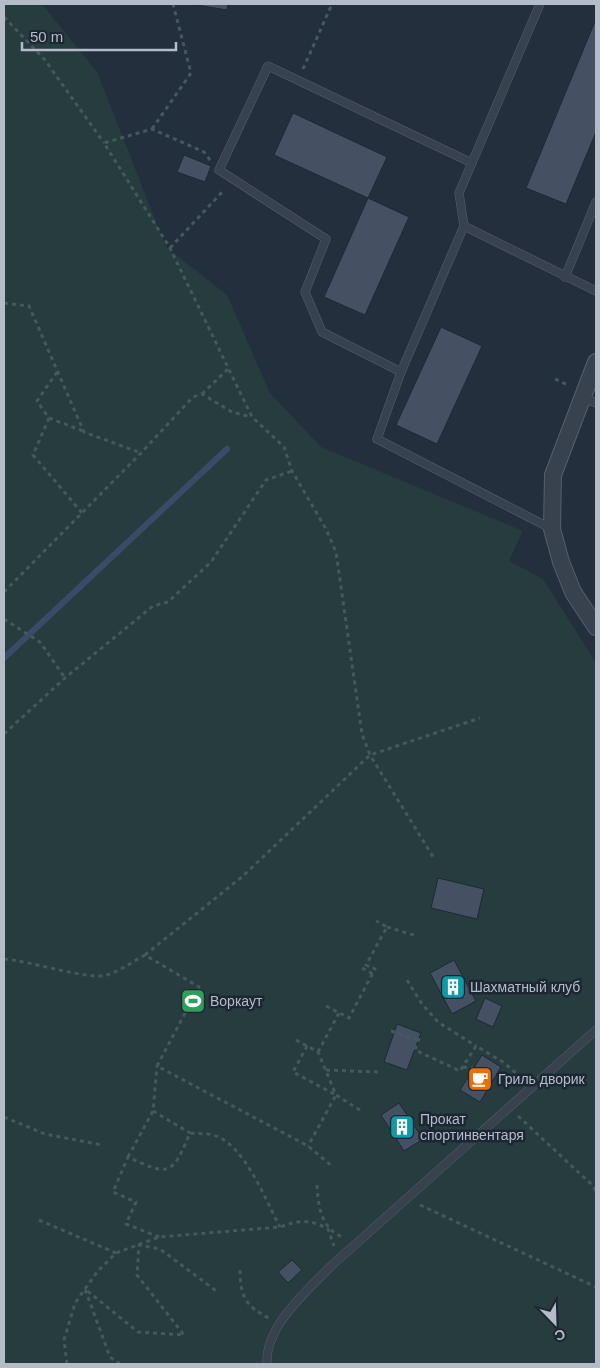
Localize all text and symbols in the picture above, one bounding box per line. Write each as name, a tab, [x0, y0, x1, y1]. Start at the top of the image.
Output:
scale bar	[22, 20, 176, 52]
text: 50 m	[30, 28, 63, 45]
building icon: Шахматный клуб	[440, 974, 466, 1000]
place label: Шахматный клуб	[470, 979, 580, 995]
sports icon: Воркаут	[180, 988, 206, 1014]
place label: Воркаут	[210, 993, 263, 1009]
cafe icon: Гриль дворик	[467, 1066, 493, 1092]
place label: Гриль дворик	[498, 1071, 586, 1087]
place label: Прокат спортинвентаря	[420, 1111, 524, 1143]
building icon: Прокат спортинвентаря	[389, 1114, 415, 1140]
north arrow	[530, 1298, 580, 1348]
text: С	[552, 1326, 568, 1344]

